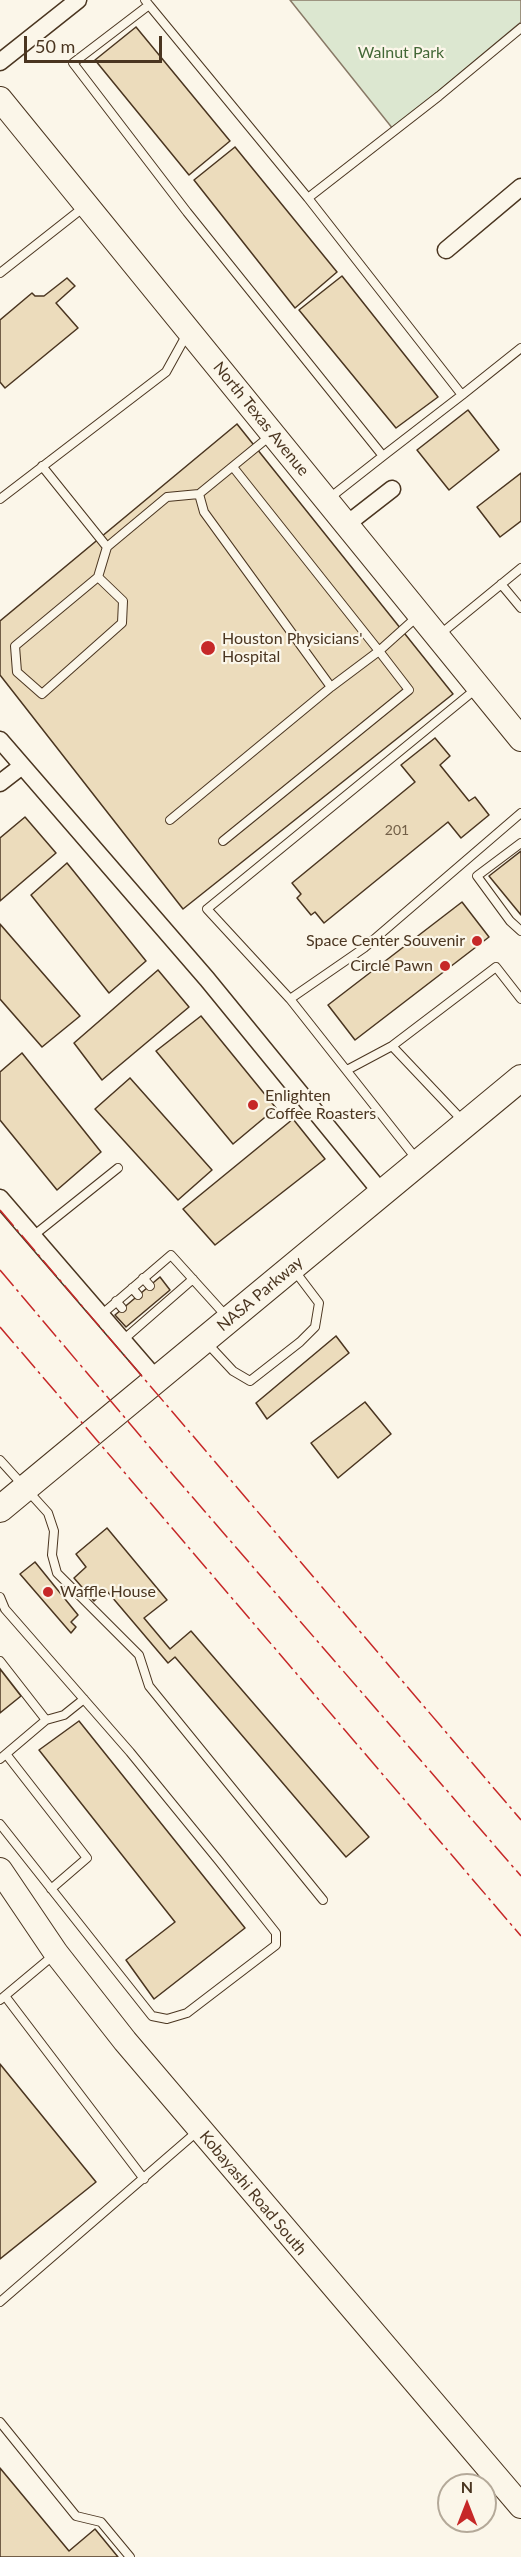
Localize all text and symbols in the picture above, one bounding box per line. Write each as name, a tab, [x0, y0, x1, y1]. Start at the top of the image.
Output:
scale bar	[27, 24, 165, 62]
text: 50 m	[35, 35, 75, 57]
park label: Walnut Park	[358, 43, 444, 63]
street label: North Texas Avenue	[209, 358, 313, 480]
place label: Houston Physicians' Hospital	[222, 629, 362, 667]
marker: Houston Physicians' Hospital	[199, 639, 217, 657]
house number: 201	[385, 822, 409, 838]
place label: Space Center Souvenir	[306, 931, 465, 951]
marker: Space Center Souvenir	[470, 934, 484, 948]
place label: Circle Pawn	[350, 956, 433, 976]
marker: Circle Pawn	[438, 959, 452, 973]
place label: Enlighten Coffee Roasters	[265, 1086, 376, 1124]
marker: Enlighten Coffee Roasters	[246, 1098, 260, 1112]
street label: NASA Parkway	[213, 1253, 307, 1335]
place label: Waffle House	[60, 1582, 156, 1602]
marker: Waffle House	[41, 1585, 55, 1599]
street label: Kobayashi Road South	[195, 2127, 311, 2259]
north arrow	[437, 2473, 497, 2533]
text: N	[461, 2477, 473, 2496]

